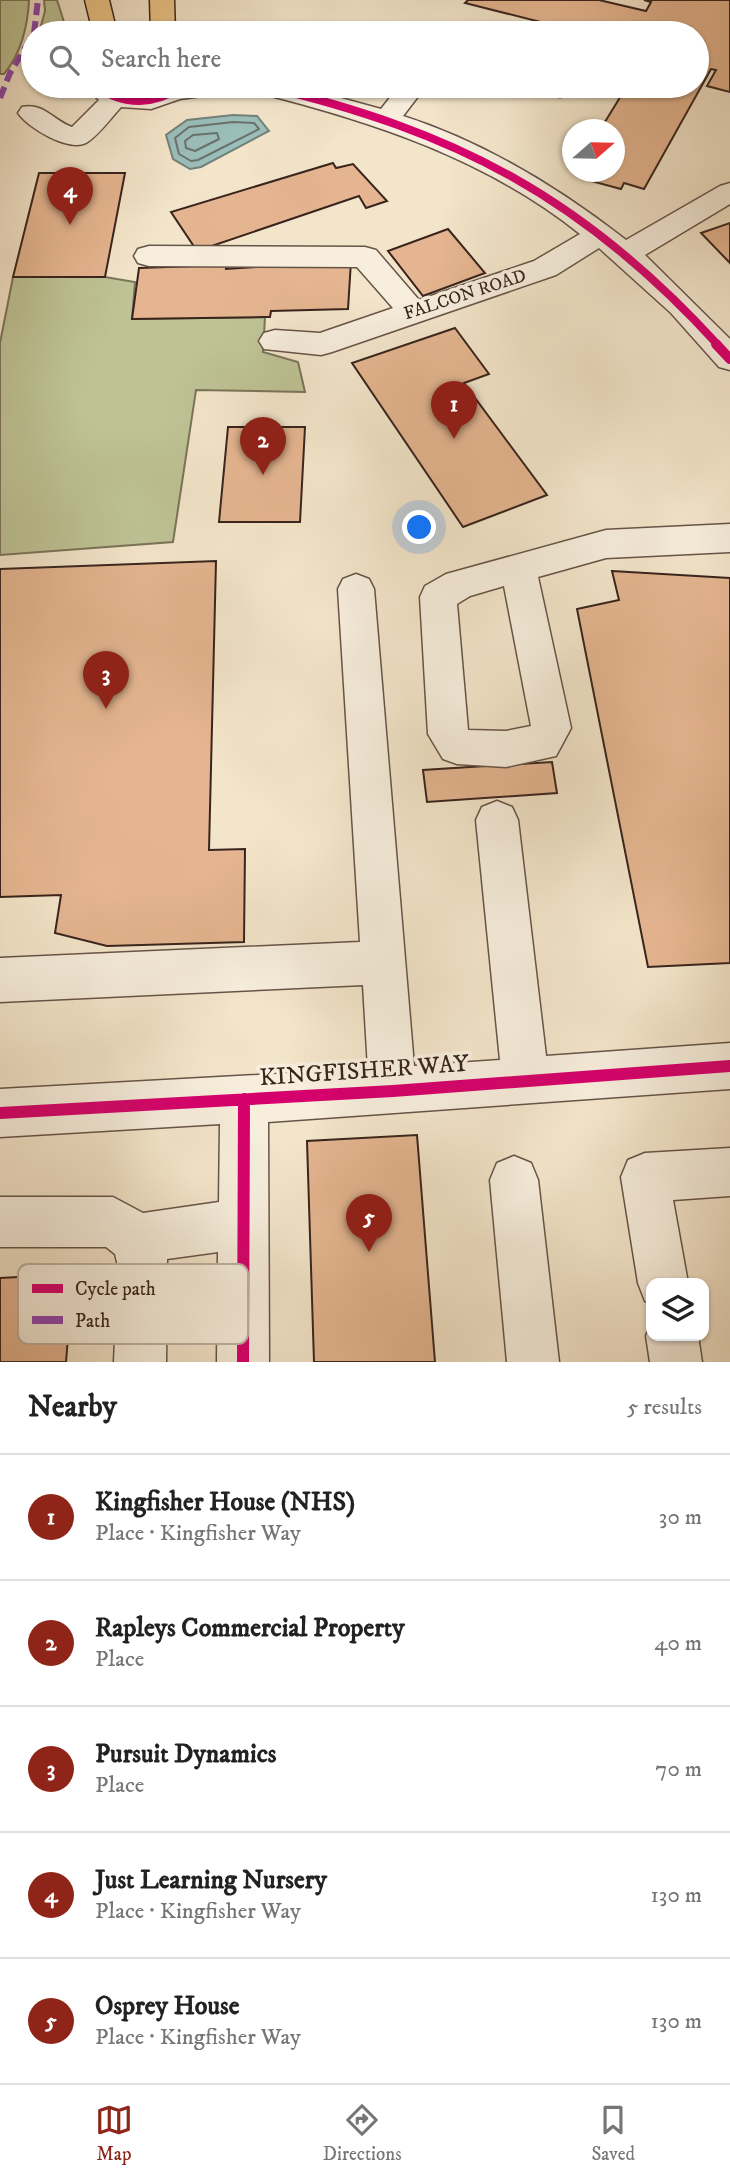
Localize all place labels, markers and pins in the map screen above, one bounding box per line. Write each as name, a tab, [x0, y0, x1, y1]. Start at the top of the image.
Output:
pin: 4	[47, 167, 93, 225]
pin: 1	[431, 381, 477, 439]
pin: 2	[240, 417, 286, 475]
pin: 3	[83, 651, 129, 709]
pin: 5	[346, 1194, 392, 1252]

